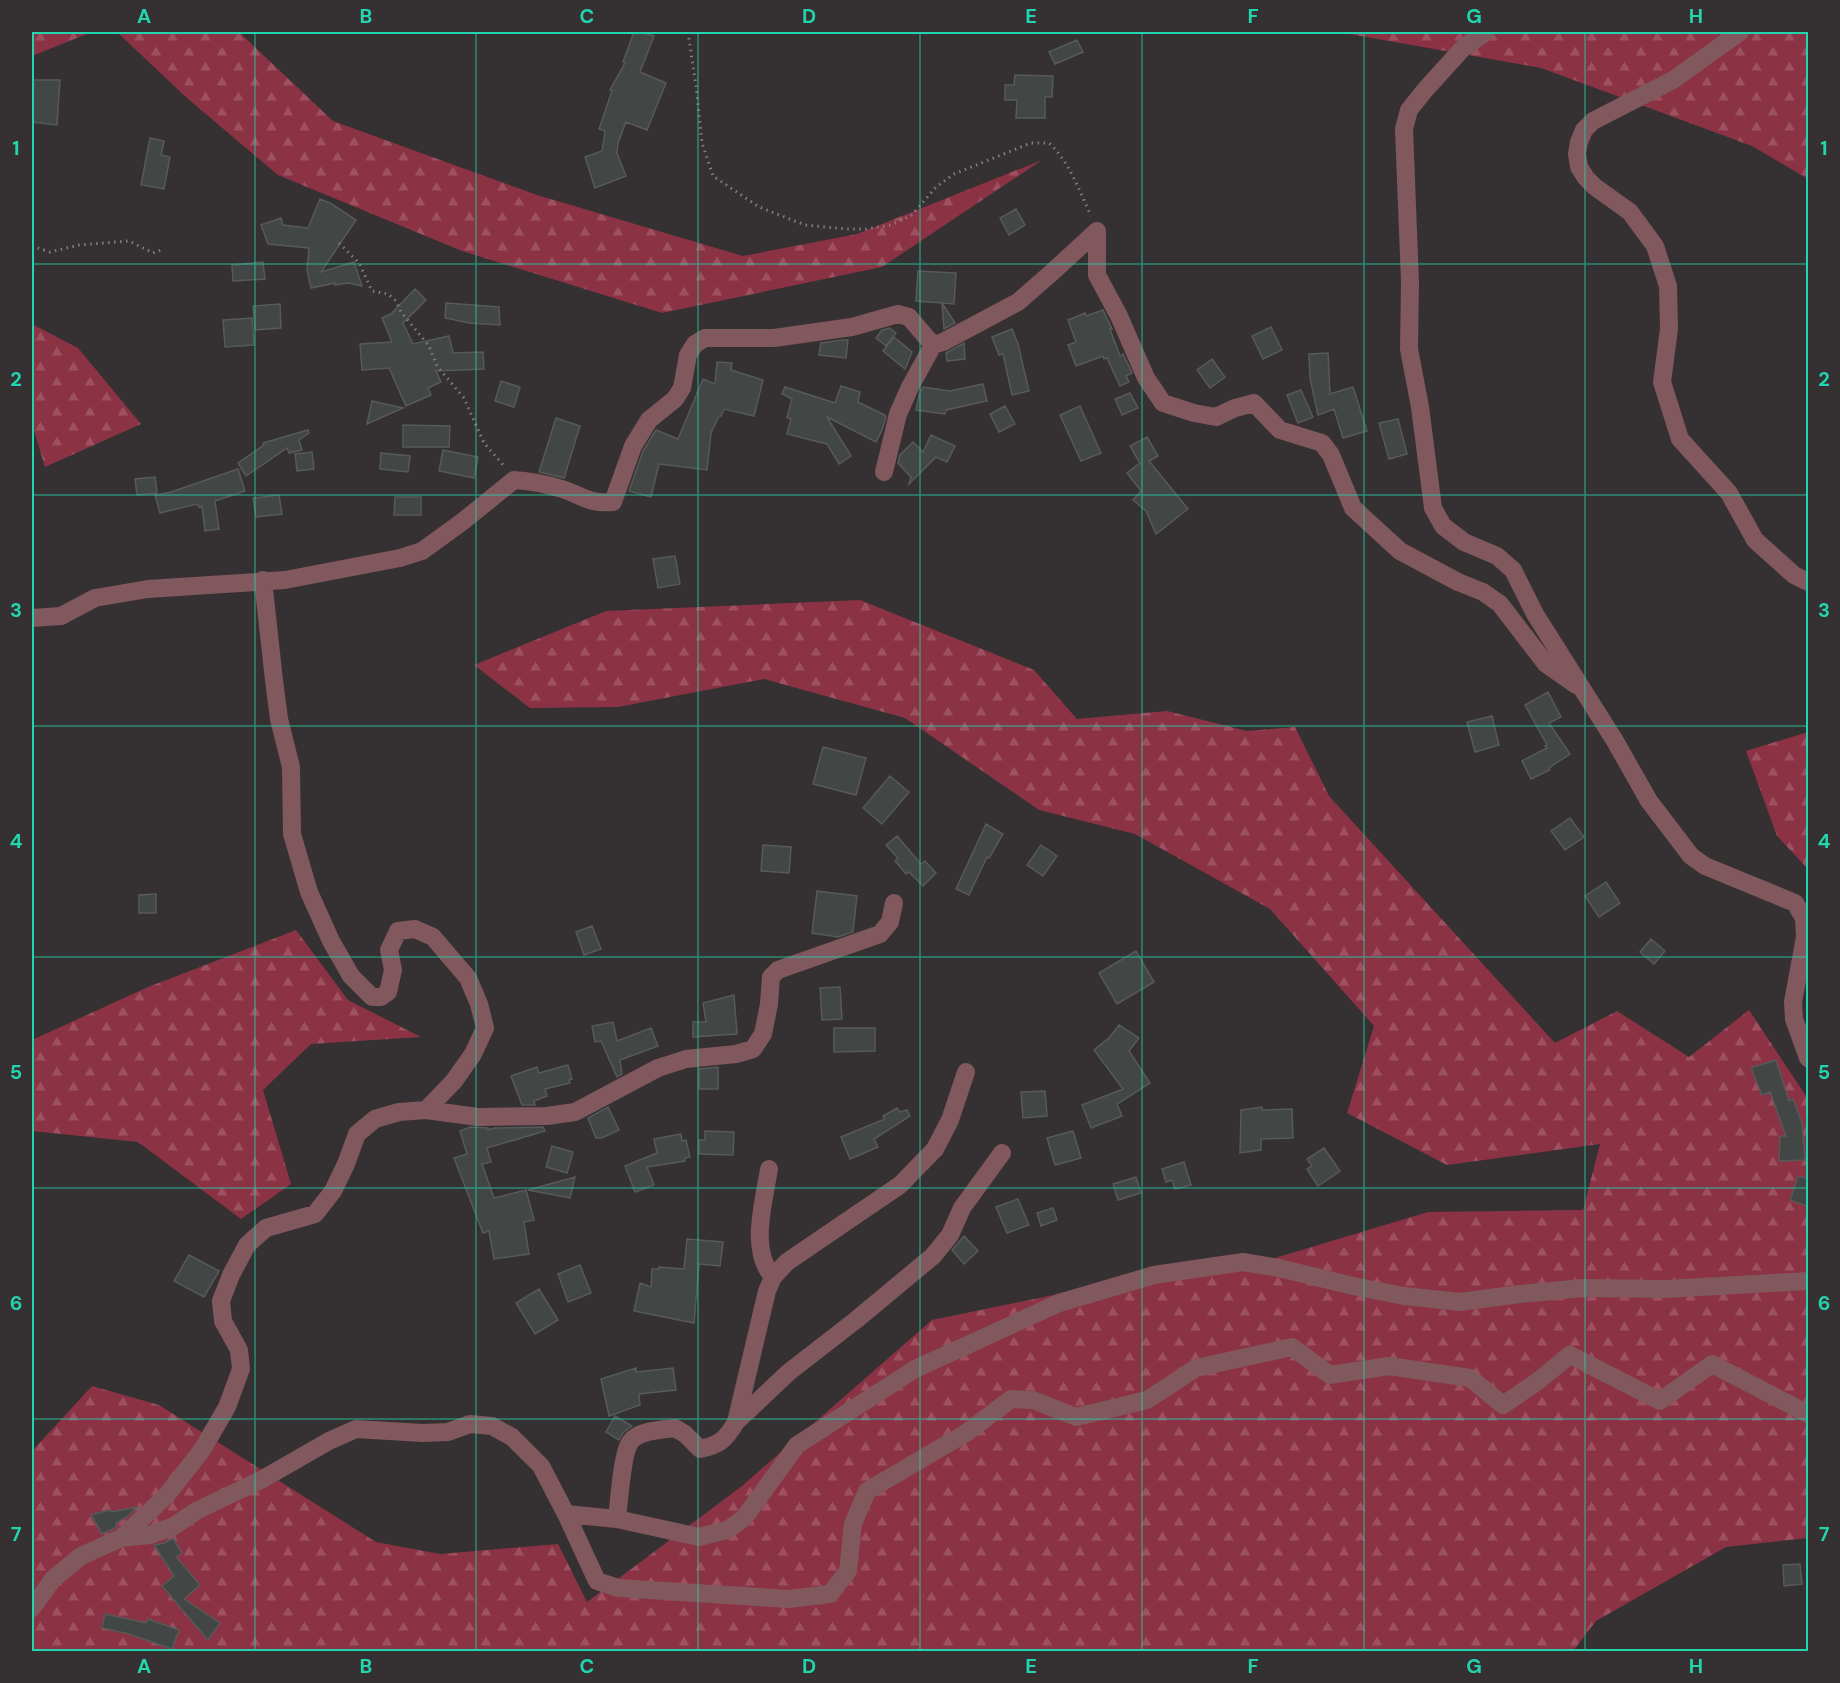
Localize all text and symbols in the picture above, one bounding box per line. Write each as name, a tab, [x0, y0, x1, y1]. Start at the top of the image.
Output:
text: A	[137, 3, 151, 29]
text: B	[360, 3, 372, 29]
text: C	[580, 3, 594, 29]
text: D	[802, 3, 816, 29]
text: E	[1025, 3, 1037, 29]
text: F	[1247, 3, 1259, 29]
text: G	[1466, 3, 1482, 29]
text: H	[1689, 3, 1703, 29]
text: 1	[12, 135, 20, 161]
text: 1	[1820, 135, 1828, 161]
text: 2	[10, 366, 22, 392]
text: 2	[1818, 366, 1830, 392]
text: 3	[10, 597, 22, 623]
text: 3	[1818, 597, 1830, 623]
text: 4	[10, 828, 23, 854]
text: 4	[1818, 828, 1831, 854]
text: 5	[10, 1059, 22, 1085]
text: 5	[1818, 1059, 1830, 1085]
text: 6	[10, 1290, 22, 1316]
text: 6	[1818, 1290, 1830, 1316]
text: 7	[11, 1521, 22, 1547]
text: 7	[1819, 1521, 1830, 1547]
text: A	[137, 1653, 151, 1679]
text: B	[360, 1653, 372, 1679]
text: C	[580, 1653, 594, 1679]
text: D	[802, 1653, 816, 1679]
text: E	[1025, 1653, 1037, 1679]
text: F	[1247, 1653, 1259, 1679]
text: G	[1466, 1653, 1482, 1679]
text: H	[1689, 1653, 1703, 1679]

